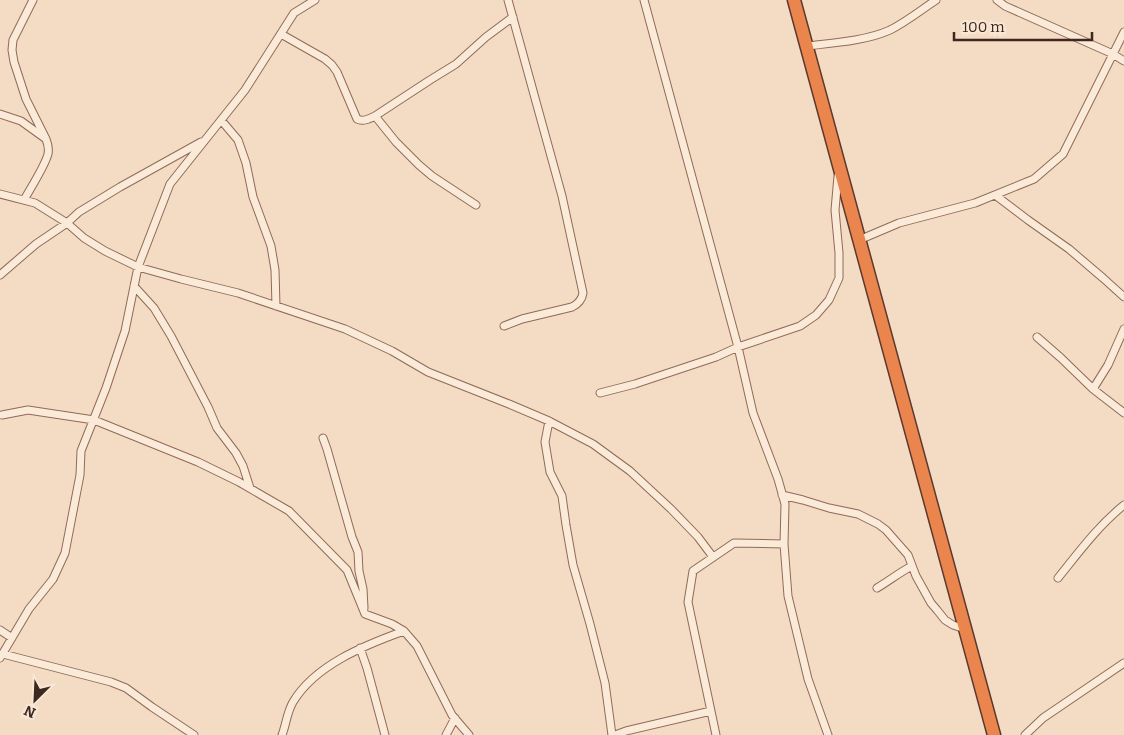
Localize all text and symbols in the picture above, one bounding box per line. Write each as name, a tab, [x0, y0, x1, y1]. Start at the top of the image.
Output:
scale bar	[954, 10, 1092, 42]
text: 100 m	[962, 18, 1005, 36]
north arrow	[10, 675, 60, 725]
text: N	[21, 701, 38, 721]

